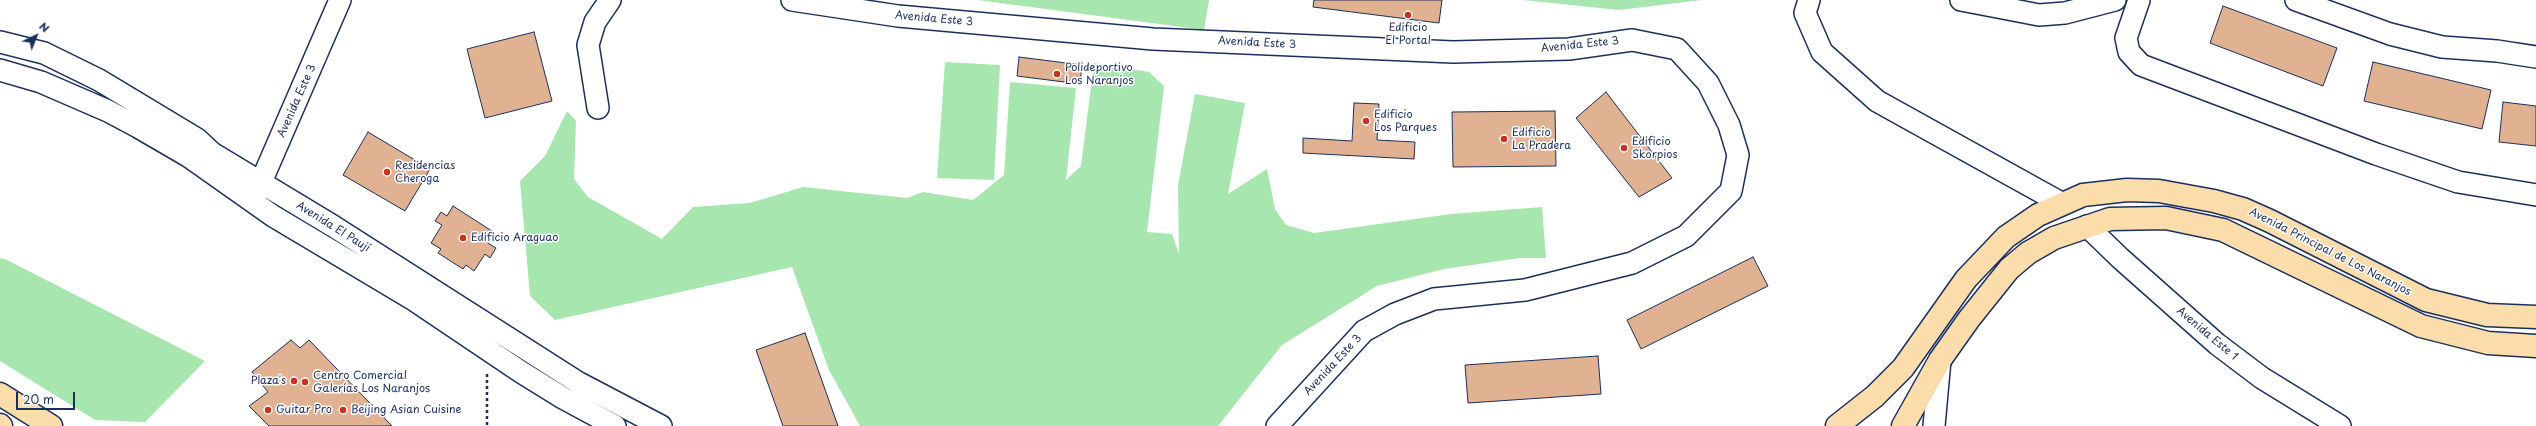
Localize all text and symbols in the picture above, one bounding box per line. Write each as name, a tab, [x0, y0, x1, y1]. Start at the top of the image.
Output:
street label: Avenida Este 3	[894, 9, 974, 29]
marker: Edificio El Portal	[1403, 10, 1413, 20]
north arrow	[16, 16, 56, 56]
text: N	[36, 18, 54, 36]
place label: Edificio El Portal	[1385, 21, 1431, 47]
street label: Avenida Este 3	[1217, 34, 1297, 52]
street label: Avenida Este 3	[1540, 34, 1620, 56]
place label: Polideportivo Los Naranjos	[1065, 61, 1134, 87]
street label: Avenida Este 3	[275, 62, 319, 140]
marker: Polideportivo Los Naranjos	[1052, 69, 1062, 79]
place label: Edificio Los Parques	[1374, 108, 1437, 134]
marker: Edificio Los Parques	[1361, 116, 1371, 126]
place label: Edificio La Pradera	[1512, 126, 1571, 152]
marker: Edificio La Pradera	[1499, 134, 1509, 144]
place label: Edificio Skorpios	[1632, 135, 1677, 161]
marker: Edificio Skorpios	[1619, 143, 1629, 153]
place label: Residencias Cheroga	[395, 159, 455, 185]
marker: Residencias Cheroga	[382, 167, 392, 177]
street label: Avenida El Paují	[294, 199, 372, 255]
street label: Avenida Principal de Los Naranjos	[2247, 205, 2413, 299]
place label: Edificio Araguao	[471, 231, 558, 245]
marker: Edificio Araguao	[458, 233, 468, 243]
street label: Avenida Este 1	[2174, 304, 2240, 364]
street label: Avenida Este 3	[1301, 332, 1365, 398]
place label: Centro Comercial Galerías Los Naranjos	[313, 369, 430, 395]
place label: Plaza's	[251, 374, 286, 388]
marker: Plaza's	[289, 376, 299, 386]
marker: Centro Comercial Galerías Los Naranjos	[300, 377, 310, 387]
scale bar	[18, 384, 77, 410]
text: 20 m	[23, 390, 54, 408]
place label: Guitar Pro	[276, 403, 332, 417]
place label: Beijing Asian Cuisine	[351, 403, 462, 417]
marker: Guitar Pro	[263, 405, 273, 415]
marker: Beijing Asian Cuisine	[338, 405, 348, 415]

